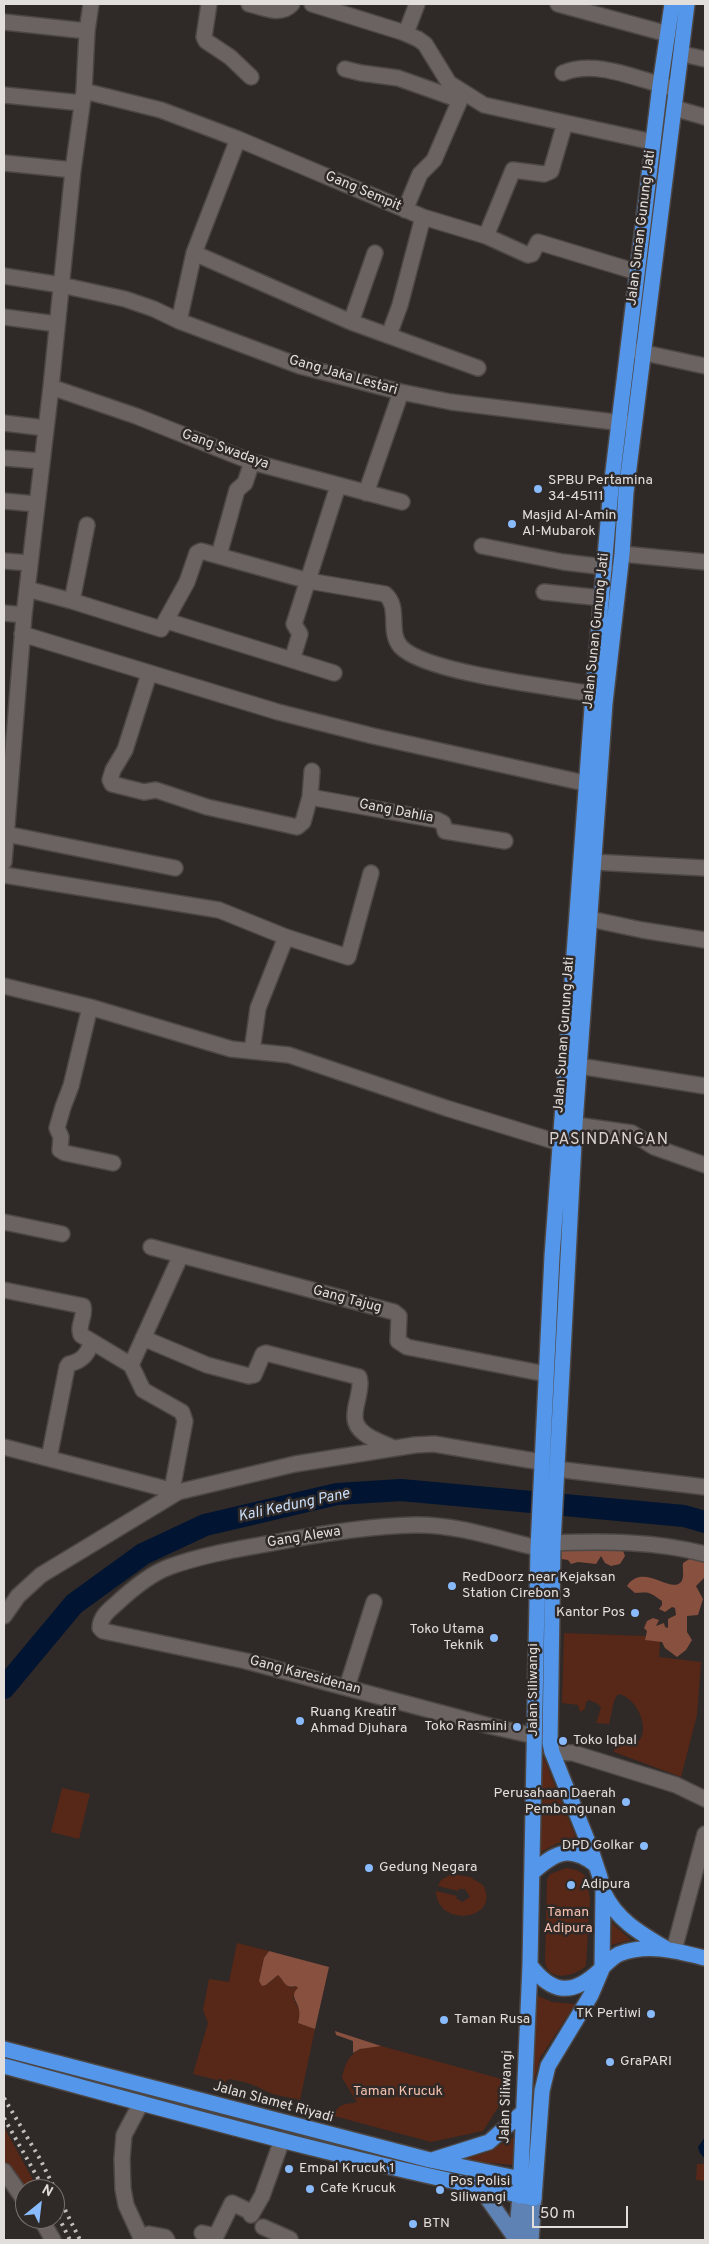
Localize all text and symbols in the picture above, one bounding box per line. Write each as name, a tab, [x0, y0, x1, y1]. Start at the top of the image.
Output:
street label: Jalan Sunan Gunung Jati	[624, 149, 660, 307]
street label: Gang Sempit	[322, 168, 404, 216]
street label: Gang Jaka Lestari	[287, 352, 399, 400]
street label: Gang Swadaya	[179, 426, 271, 474]
place label: SPBU Pertamina 34-45111	[548, 473, 653, 506]
marker: SPBU Pertamina 34-45111	[532, 483, 544, 495]
place label: Masjid Al-Amin Al-Mubarok	[522, 508, 616, 540]
marker: Masjid Al-Amin Al-Mubarok	[506, 518, 518, 530]
street label: Jalan Sunan Gunung Jati	[580, 552, 614, 710]
street label: Gang Dahlia	[357, 797, 435, 827]
street label: Jalan Sunan Gunung Jati	[551, 956, 579, 1114]
district label: PASINDANGAN	[548, 1131, 670, 1151]
street label: Gang Tajug	[311, 1283, 383, 1317]
water label: Kali Kedung Pane	[237, 1485, 351, 1527]
street label: Gang Alewa	[266, 1524, 342, 1552]
place label: RedDoorz near Kejaksan Station Cirebon 3	[462, 1570, 616, 1602]
marker: RedDoorz near Kejaksan Station Cirebon 3	[446, 1580, 458, 1592]
place label: Kantor Pos	[556, 1605, 625, 1621]
marker: Kantor Pos	[629, 1607, 641, 1619]
place label: Toko Utama Teknik	[410, 1622, 484, 1654]
marker: Toko Utama Teknik	[488, 1632, 500, 1644]
street label: Jalan Siliwangi	[526, 1643, 542, 1737]
street label: Gang Karesidenan	[248, 1653, 362, 1699]
place label: Ruang Kreatif Ahmad Djuhara	[310, 1705, 407, 1738]
marker: Ruang Kreatif Ahmad Djuhara	[294, 1715, 306, 1727]
place label: Toko Rasmini	[424, 1719, 507, 1735]
marker: Toko Rasmini	[511, 1721, 523, 1733]
place label: Toko Iqbal	[573, 1733, 637, 1749]
marker: Toko Iqbal	[557, 1735, 569, 1747]
place label: Perusahaan Daerah Pembangunan	[493, 1786, 616, 1818]
marker: Perusahaan Daerah Pembangunan	[620, 1796, 632, 1808]
place label: DPD Golkar	[562, 1838, 634, 1854]
marker: DPD Golkar	[638, 1840, 650, 1852]
place label: Gedung Negara	[379, 1860, 477, 1876]
marker: Gedung Negara	[363, 1862, 375, 1874]
place label: Adipura	[581, 1877, 630, 1893]
marker: Adipura	[565, 1879, 577, 1891]
park label: Taman Adipura	[543, 1905, 593, 1938]
place label: TK Pertiwi	[576, 2006, 641, 2022]
marker: TK Pertiwi	[645, 2008, 657, 2020]
place label: Taman Rusa	[454, 2012, 530, 2028]
marker: Taman Rusa	[438, 2014, 450, 2026]
street label: Jalan Siliwangi	[497, 2050, 517, 2144]
place label: GraPARI	[620, 2054, 672, 2070]
marker: GraPARI	[604, 2056, 616, 2068]
street label: Jalan Slamet Riyadi	[211, 2079, 335, 2127]
park label: Taman Krucuk	[353, 2084, 443, 2100]
place label: Empal Krucuk 1	[299, 2161, 395, 2177]
marker: Empal Krucuk 1	[283, 2163, 295, 2175]
place label: Pos Polisi Siliwangi	[450, 2174, 510, 2206]
north arrow	[15, 2179, 65, 2229]
text: N	[39, 2181, 56, 2201]
place label: Cafe Krucuk	[320, 2181, 396, 2197]
marker: Cafe Krucuk	[304, 2183, 316, 2195]
marker: Pos Polisi Siliwangi	[434, 2184, 446, 2196]
scale bar	[534, 2196, 630, 2228]
text: 50 m	[540, 2205, 575, 2224]
place label: BTN	[423, 2216, 450, 2232]
marker: BTN	[407, 2218, 419, 2230]

